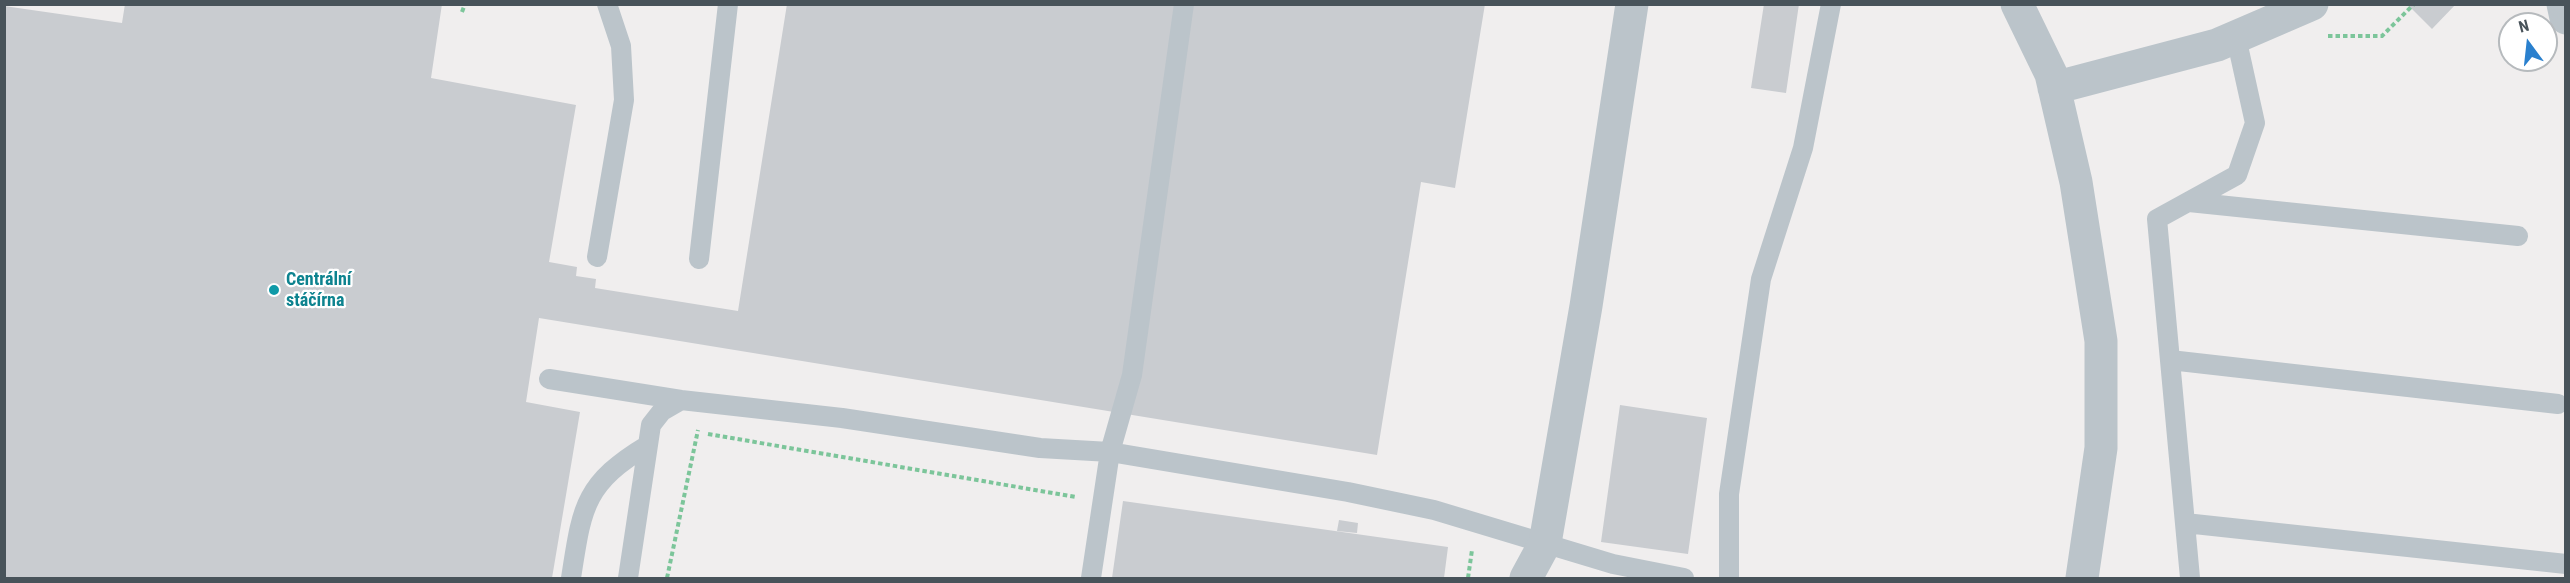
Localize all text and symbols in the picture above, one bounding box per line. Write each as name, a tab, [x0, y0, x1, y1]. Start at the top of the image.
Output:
north arrow	[2498, 12, 2558, 72]
text: N	[2517, 16, 2531, 37]
place label: Centrální stáčírna	[286, 269, 352, 312]
marker: Centrální stáčírna	[267, 283, 281, 297]

